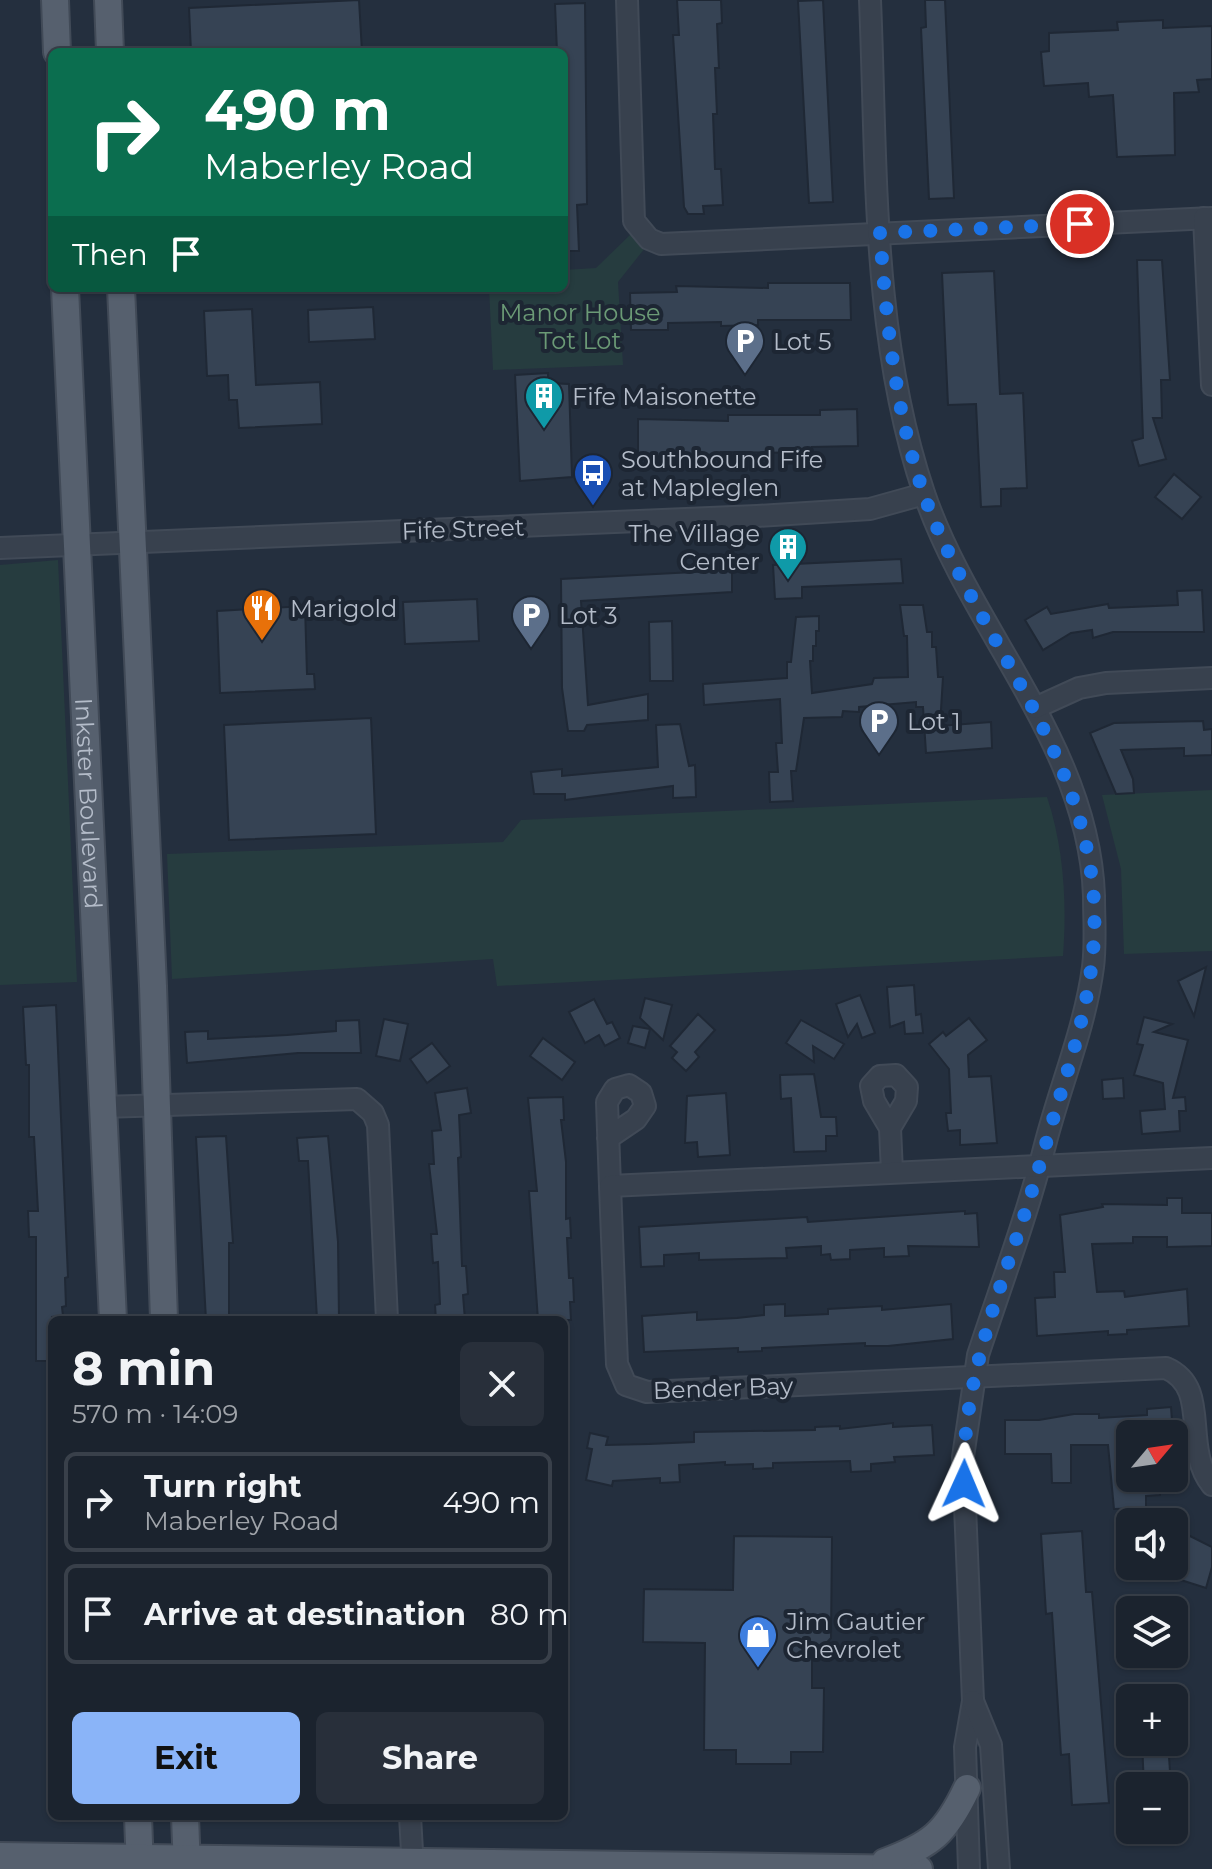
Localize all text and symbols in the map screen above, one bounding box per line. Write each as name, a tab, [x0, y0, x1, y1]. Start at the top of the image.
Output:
text: 490 m	[204, 76, 391, 144]
icon: right	[72, 80, 176, 184]
text: Maberley Road	[204, 144, 474, 188]
pin	[1046, 190, 1114, 258]
icon: arrive	[1058, 202, 1102, 246]
icon: arrive	[164, 232, 208, 276]
text: Then	[72, 236, 148, 273]
park label: Manor House Tot Lot	[499, 298, 661, 355]
parking icon: Lot 5	[724, 320, 766, 375]
place label: Lot 5	[773, 327, 832, 356]
building icon: Fife Maisonette	[523, 375, 565, 430]
place label: Fife Maisonette	[572, 382, 757, 411]
place label: Southbound Fife at Mapleglen	[621, 445, 823, 502]
bus stop icon: Southbound Fife at Mapleglen	[572, 452, 614, 507]
street label: Fife Street	[401, 512, 525, 546]
place label: The Village Center	[628, 519, 760, 576]
building icon: The Village Center	[767, 526, 809, 581]
restaurant icon: Marigold	[241, 587, 283, 642]
place label: Marigold	[290, 594, 397, 623]
parking icon: Lot 3	[510, 594, 552, 649]
place label: Lot 3	[559, 601, 618, 630]
street label: Inkster Boulevard	[70, 697, 108, 910]
parking icon: Lot 1	[858, 700, 900, 755]
place label: Lot 1	[907, 707, 961, 736]
text: 8 min	[72, 1339, 215, 1397]
button: close	[460, 1342, 544, 1426]
street label: Bender Bay	[652, 1371, 794, 1405]
text: 570 m · 14:09	[72, 1398, 238, 1430]
north arrow	[1116, 1420, 1188, 1492]
map controls	[1116, 1420, 1188, 1844]
position arrow	[922, 1442, 1006, 1526]
text: Turn right	[144, 1468, 301, 1505]
icon: right	[76, 1480, 120, 1524]
text: 490 m	[443, 1484, 540, 1521]
text: Maberley Road	[144, 1505, 339, 1537]
button: sound	[1116, 1508, 1188, 1580]
icon: arrive	[76, 1592, 120, 1636]
text: Arrive at destination	[144, 1596, 466, 1633]
text: 80 m	[490, 1596, 569, 1633]
button: layers	[1116, 1596, 1188, 1668]
place label: Jim Gautier Chevrolet	[785, 1607, 925, 1664]
shop icon: Jim Gautier Chevrolet	[737, 1614, 779, 1669]
button: +	[1116, 1684, 1188, 1756]
button: Exit	[72, 1712, 300, 1804]
button: Share	[316, 1712, 544, 1804]
button: −	[1116, 1772, 1188, 1844]

